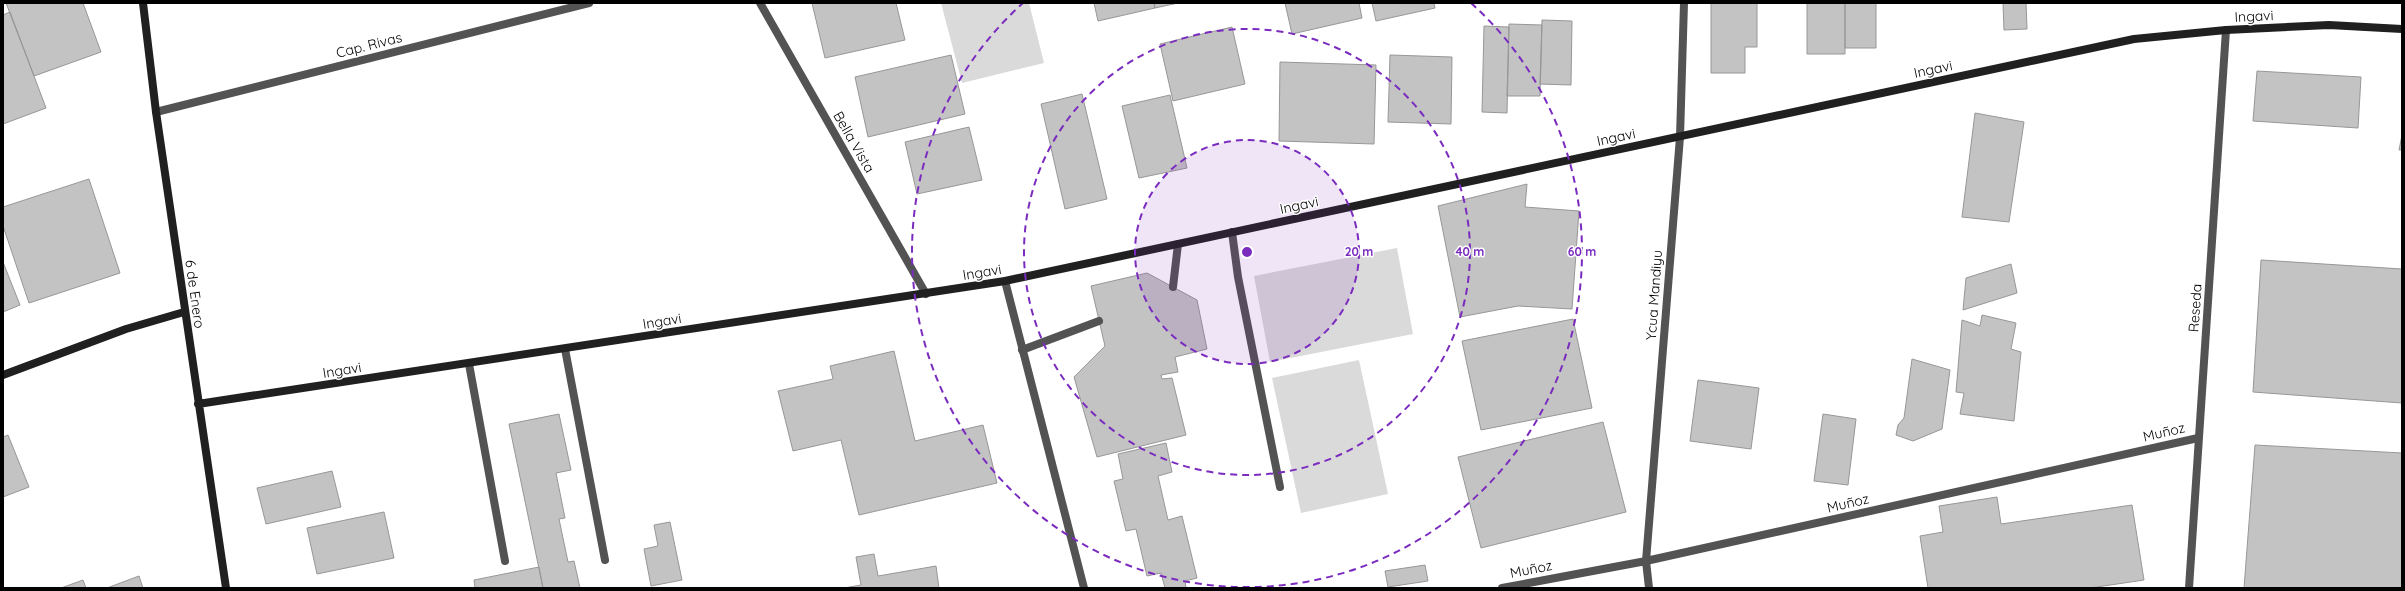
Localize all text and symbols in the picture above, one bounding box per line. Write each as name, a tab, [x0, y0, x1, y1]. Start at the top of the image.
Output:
street label: Ingavi	[2234, 6, 2274, 26]
street label: Cap. Rivas	[334, 28, 404, 62]
street label: Ingavi	[1912, 56, 1954, 82]
street label: Bella Vista	[829, 108, 879, 176]
street label: Ingavi	[1595, 124, 1637, 150]
street label: Ingavi	[1278, 192, 1320, 218]
text: 20 m	[1345, 244, 1373, 259]
text: 40 m	[1456, 244, 1484, 259]
text: 60 m	[1568, 244, 1596, 259]
centre of rings	[1240, 245, 1254, 259]
street label: Ycua Mandiyu	[1642, 249, 1666, 341]
street label: 6 de Enero	[181, 259, 209, 329]
street label: Ingavi	[961, 260, 1003, 284]
street label: Reseda	[2184, 283, 2206, 333]
street label: Ingavi	[641, 309, 683, 333]
street label: Ingavi	[321, 358, 363, 382]
street label: Muñoz	[2141, 418, 2187, 446]
street label: Muñoz	[1825, 489, 1871, 517]
street label: Muñoz	[1508, 556, 1554, 582]

